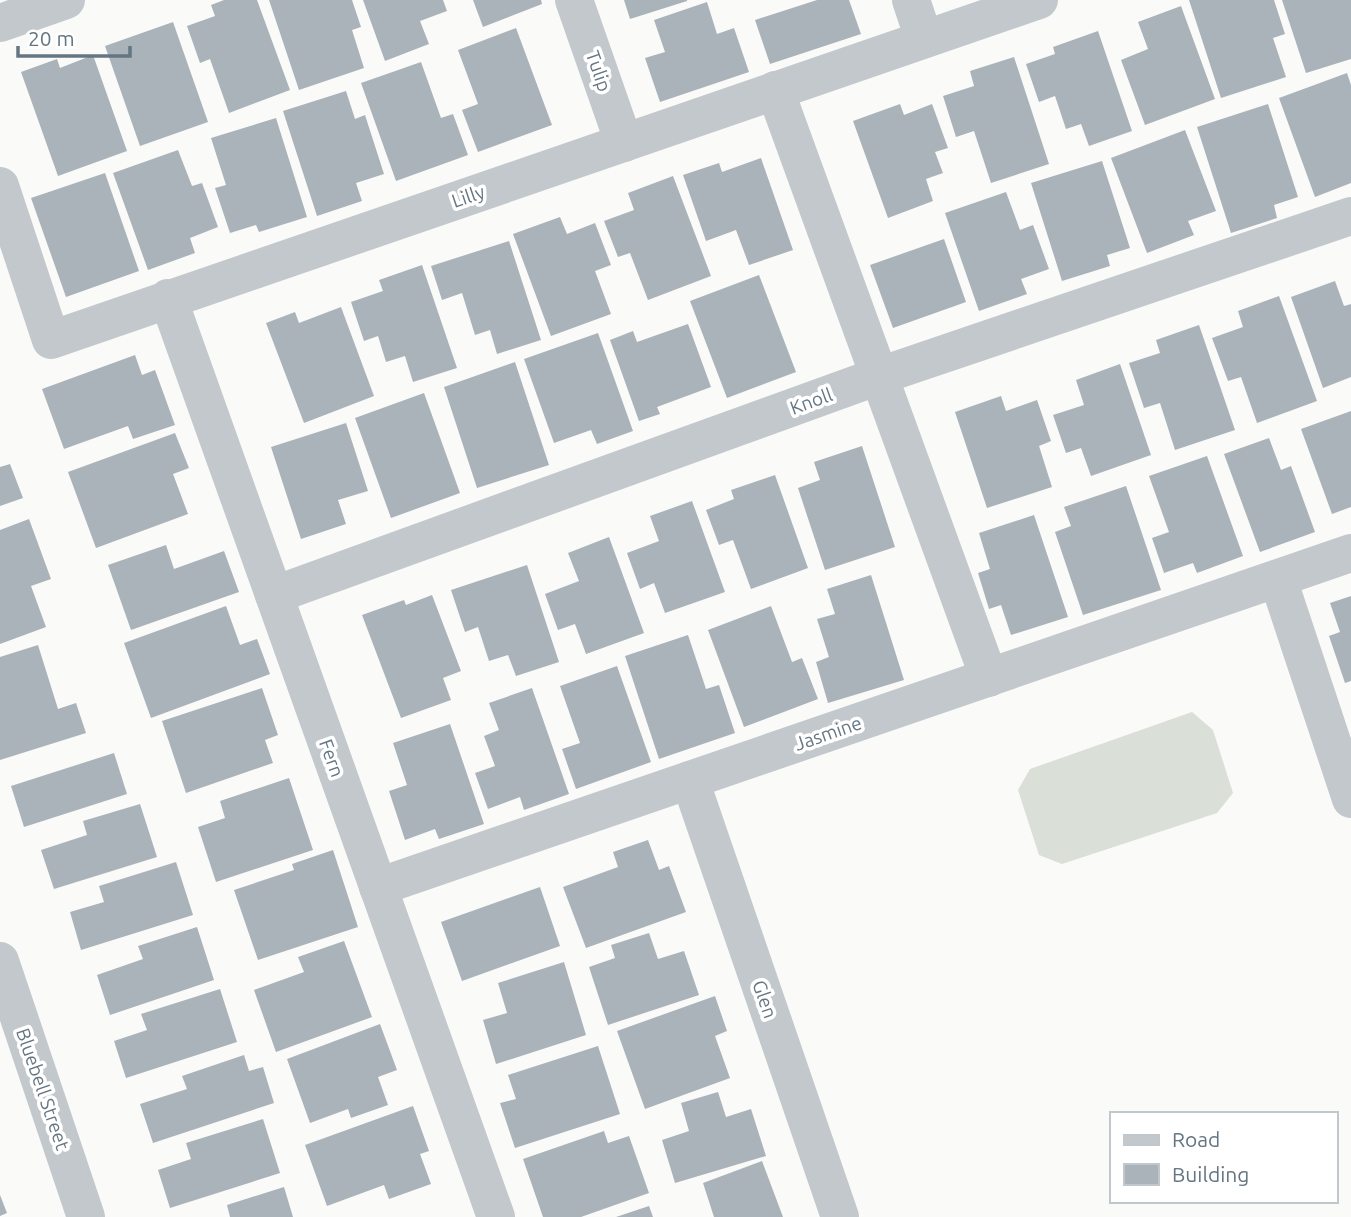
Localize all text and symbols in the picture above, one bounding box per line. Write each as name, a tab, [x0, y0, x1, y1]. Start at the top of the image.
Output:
scale bar	[18, 14, 130, 58]
text: 20 m	[28, 26, 75, 50]
street label: Tulip	[582, 48, 616, 94]
street label: Lilly	[449, 180, 487, 212]
street label: Knoll	[787, 383, 835, 419]
street label: Jasmine	[791, 711, 865, 755]
street label: Fern	[315, 736, 349, 780]
street label: Glen	[748, 977, 782, 1021]
street label: Bluebell Street	[12, 1025, 74, 1153]
legend	[1110, 1112, 1337, 1203]
text: Road	[1172, 1127, 1220, 1151]
text: Building	[1172, 1162, 1249, 1186]

